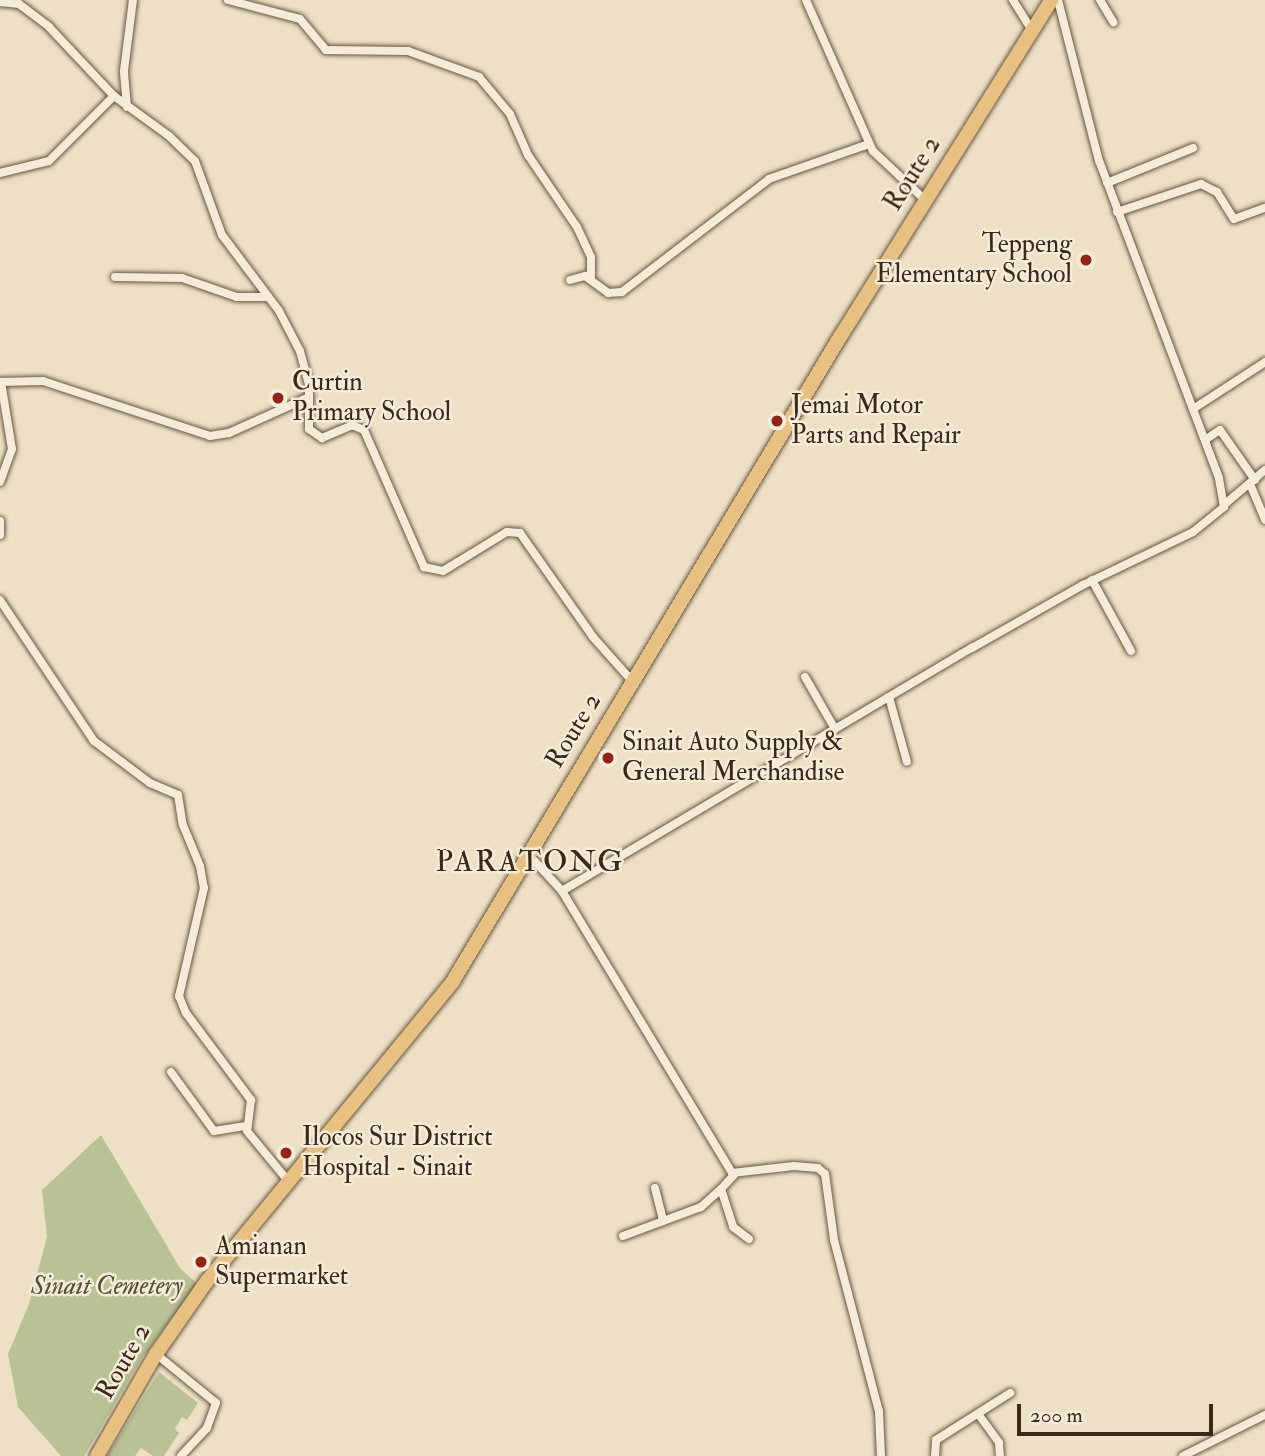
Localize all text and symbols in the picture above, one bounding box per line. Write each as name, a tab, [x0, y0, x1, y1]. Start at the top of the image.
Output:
street label: Route 2	[878, 131, 948, 217]
place label: Teppeng Elementary School	[876, 229, 1072, 290]
marker: Teppeng Elementary School	[1078, 252, 1094, 268]
place label: Curtin Primary School	[292, 367, 451, 428]
marker: Curtin Primary School	[270, 390, 286, 406]
place label: Jemai Motor Parts and Repair	[791, 390, 961, 452]
marker: Jemai Motor Parts and Repair	[769, 413, 785, 429]
street label: Route 2	[539, 688, 609, 774]
place label: Sinait Auto Supply & General Merchandise	[622, 727, 844, 788]
marker: Sinait Auto Supply & General Merchandise	[600, 750, 616, 766]
district label: PARATONG	[436, 844, 624, 880]
place label: Ilocos Sur District Hospital - Sinait	[302, 1122, 493, 1184]
marker: Ilocos Sur District Hospital - Sinait	[276, 1143, 296, 1163]
place label: Amianan Supermarket	[215, 1231, 348, 1292]
marker: Amianan Supermarket	[193, 1254, 209, 1270]
park label: Sinait Cemetery	[31, 1271, 183, 1303]
street label: Route 2	[90, 1319, 158, 1405]
scale bar	[1020, 1390, 1216, 1434]
text: 200 m	[1030, 1402, 1083, 1429]

